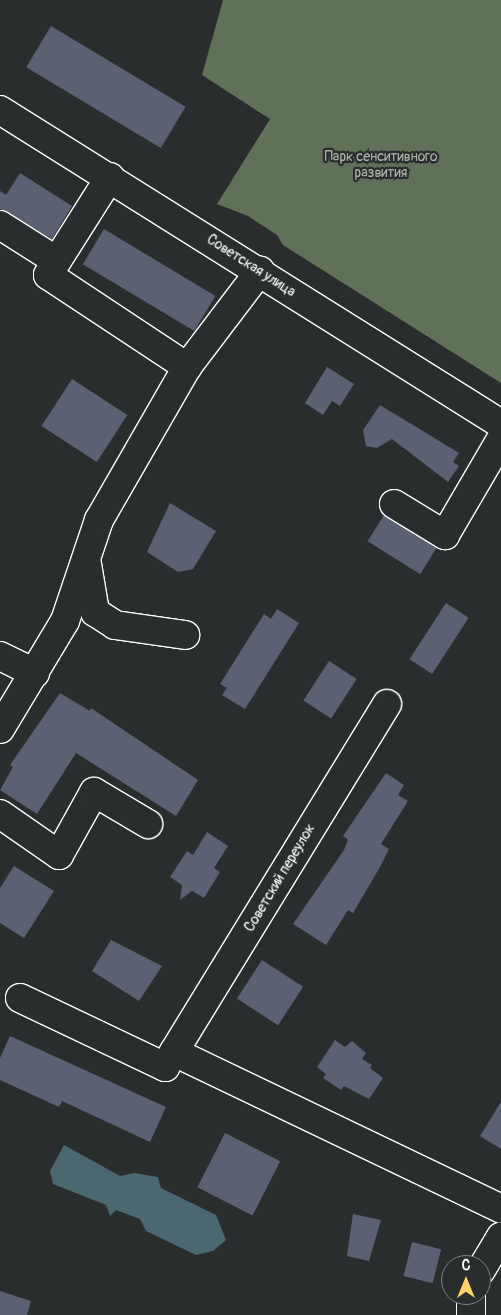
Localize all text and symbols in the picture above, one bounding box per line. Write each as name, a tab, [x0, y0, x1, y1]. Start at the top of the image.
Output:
park label: Парк сенситивного развития	[324, 149, 438, 182]
street label: Советская улица	[204, 231, 298, 301]
street label: Советский переулок	[241, 821, 319, 935]
north arrow	[441, 1255, 491, 1305]
text: С	[462, 1257, 470, 1274]

